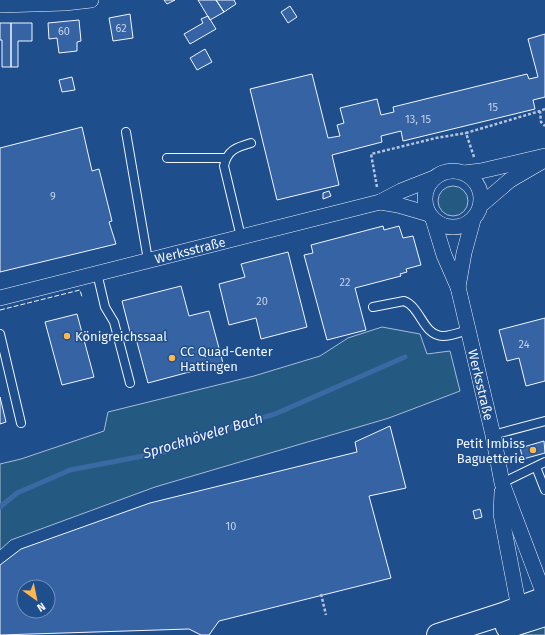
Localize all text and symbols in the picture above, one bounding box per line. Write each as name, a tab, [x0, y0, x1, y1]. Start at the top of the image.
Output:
house number: 62	[115, 22, 127, 35]
house number: 60	[58, 25, 70, 38]
house number: 15	[488, 101, 499, 114]
house number: 13, 15	[405, 113, 432, 126]
house number: 9	[50, 190, 56, 203]
street label: Werksstraße	[153, 234, 227, 266]
house number: 22	[340, 276, 350, 289]
house number: 20	[256, 295, 268, 308]
place label: Königreichssaal	[75, 329, 167, 344]
marker: Königreichssaal	[62, 331, 72, 341]
house number: 24	[519, 338, 530, 351]
place label: CC Quad-Center Hattingen	[180, 344, 273, 374]
street label: Werksstraße	[465, 348, 497, 422]
marker: CC Quad-Center Hattingen	[167, 353, 177, 363]
water label: Sprockhöveler Bach	[140, 410, 265, 463]
place label: Petit Imbiss Baguetterie	[456, 436, 525, 466]
marker: Petit Imbiss Baguetterie	[528, 445, 538, 455]
house number: 10	[226, 520, 236, 533]
north arrow	[16, 579, 56, 619]
text: N	[35, 600, 48, 614]

